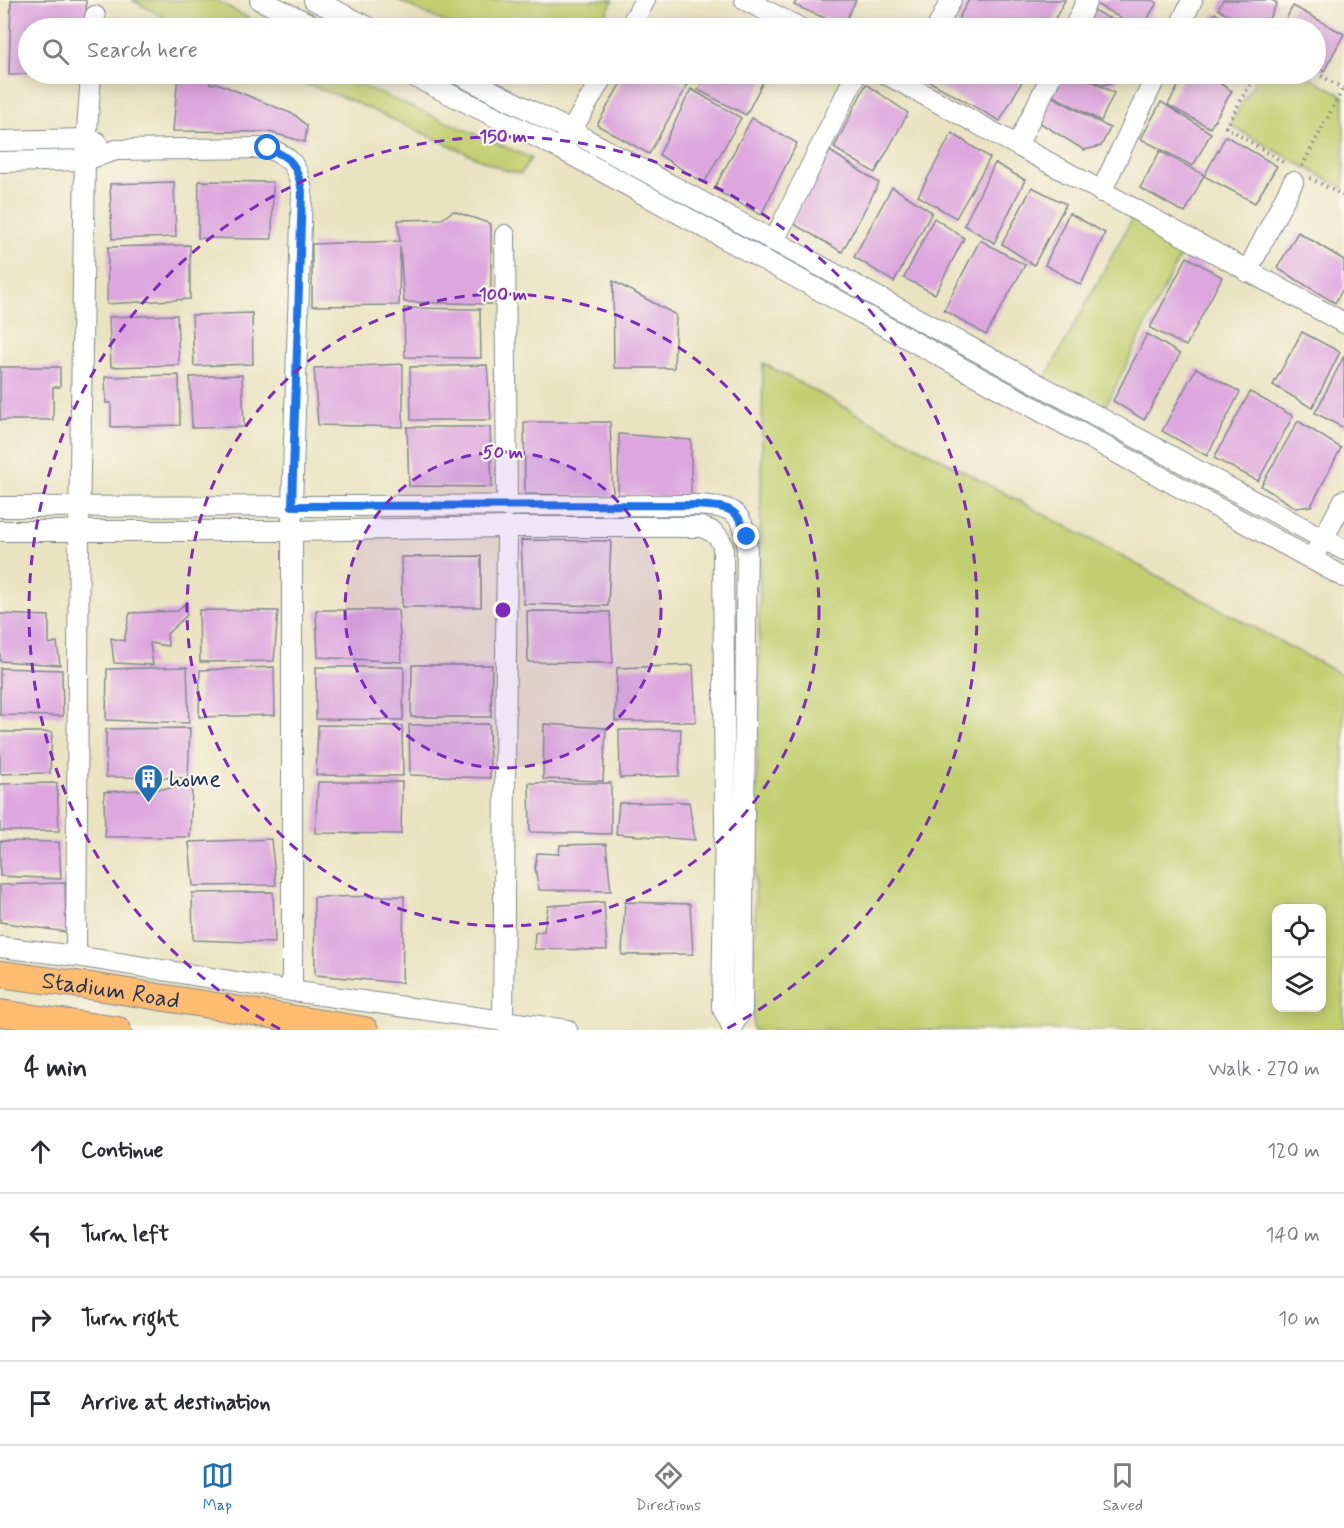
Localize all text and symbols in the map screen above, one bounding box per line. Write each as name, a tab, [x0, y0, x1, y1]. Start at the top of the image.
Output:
search box	[18, 18, 1326, 84]
icon: search	[39, 35, 72, 68]
text: Search here	[87, 37, 198, 65]
text: 150 m	[479, 125, 527, 149]
route start	[254, 134, 280, 160]
text: 100 m	[479, 283, 527, 307]
text: 50 m	[483, 441, 523, 465]
route end	[733, 523, 759, 549]
centre of rings	[493, 600, 513, 620]
building icon: home	[132, 762, 164, 804]
place label: home	[169, 764, 221, 795]
map controls	[1272, 904, 1326, 1012]
button: locate	[1272, 904, 1326, 958]
button: layers	[1272, 958, 1326, 1012]
street label: Stadium Road	[40, 966, 182, 1017]
text: 4 min	[24, 1052, 87, 1086]
text: Walk · 270 m	[1208, 1056, 1320, 1083]
icon: ahead	[24, 1135, 57, 1168]
text: Continue	[81, 1137, 163, 1165]
text: 120 m	[1267, 1138, 1320, 1165]
icon: left	[24, 1219, 57, 1252]
text: Turn left	[81, 1221, 169, 1249]
text: 140 m	[1266, 1222, 1320, 1249]
icon: right	[24, 1303, 57, 1336]
text: Turn right	[81, 1305, 179, 1333]
text: 10 m	[1278, 1306, 1320, 1333]
icon: arrive	[24, 1387, 57, 1420]
text: Arrive at destination	[81, 1389, 271, 1417]
tab: Map	[201, 1459, 234, 1516]
tab: Directions	[635, 1459, 701, 1516]
tab: Saved	[1103, 1459, 1143, 1516]

